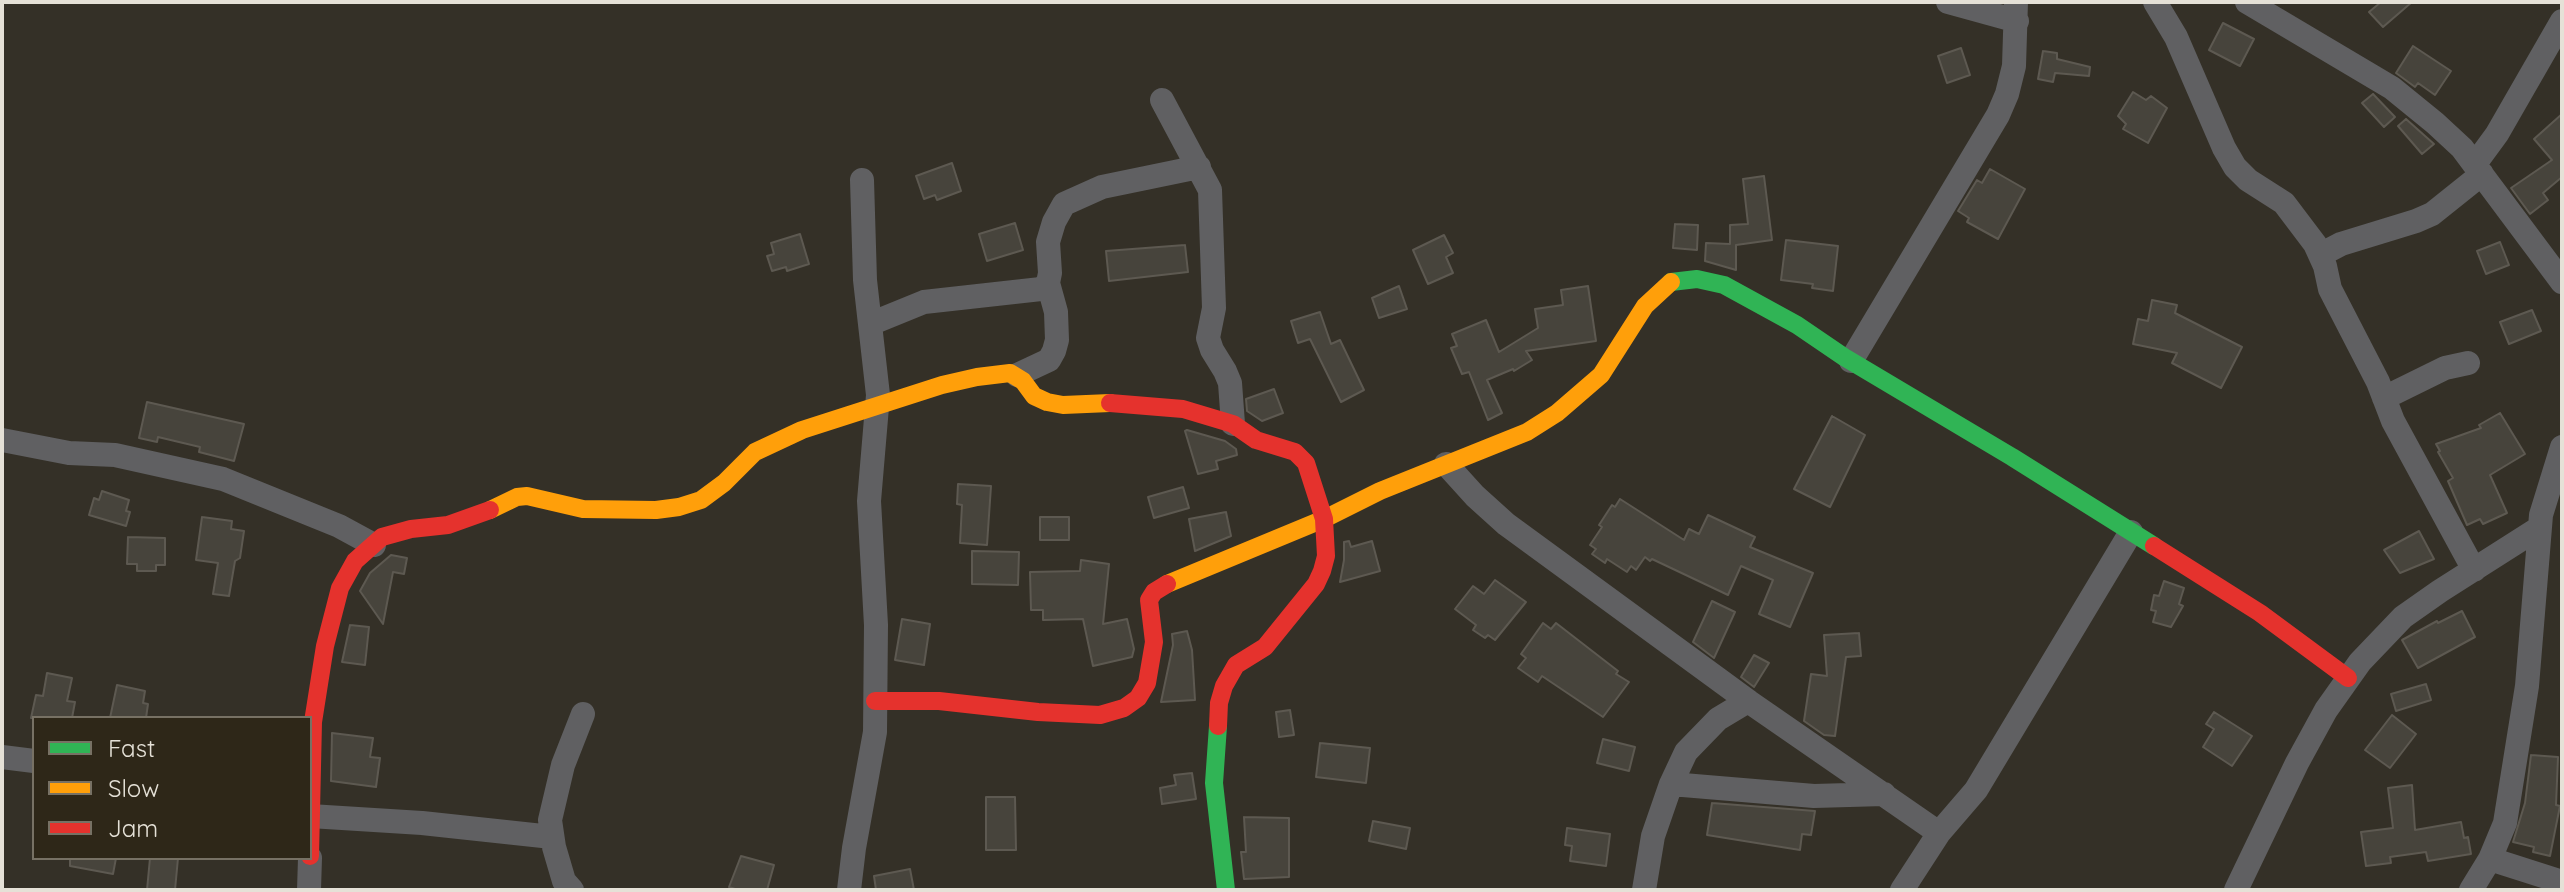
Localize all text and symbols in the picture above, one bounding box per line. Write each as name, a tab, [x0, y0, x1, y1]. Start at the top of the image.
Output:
legend	[32, 716, 312, 860]
text: Fast	[108, 733, 155, 763]
text: Slow	[108, 773, 159, 803]
text: Jam	[108, 813, 158, 843]

